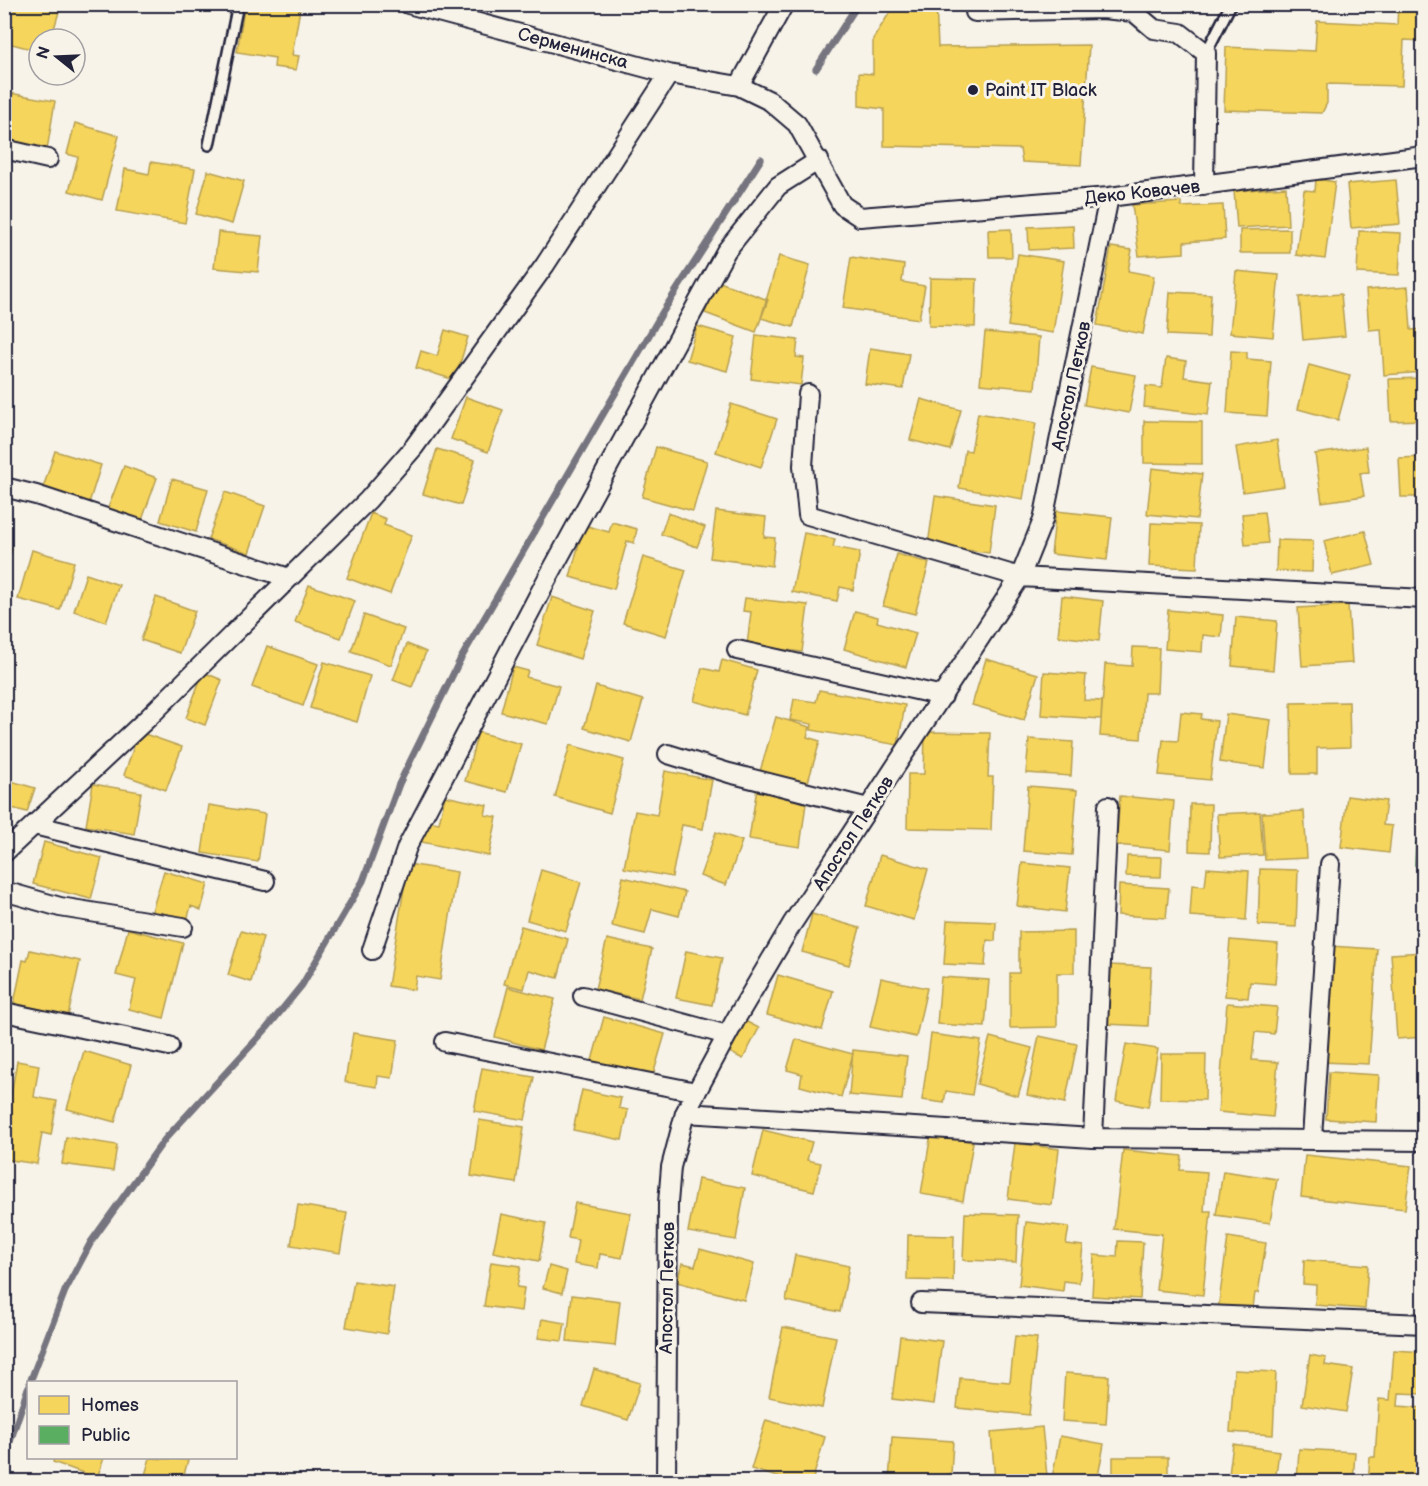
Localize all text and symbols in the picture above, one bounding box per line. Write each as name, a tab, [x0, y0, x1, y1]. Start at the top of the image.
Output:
street label: Серменинска	[515, 24, 631, 73]
north arrow	[27, 27, 87, 87]
text: N	[33, 44, 55, 61]
place label: Paint IT Black	[985, 80, 1097, 101]
marker: Paint IT Black	[966, 83, 980, 97]
street label: Деко Ковачев	[1083, 176, 1201, 209]
street label: Апостол Петков	[1047, 319, 1096, 454]
street label: Апостол Петков	[808, 772, 898, 895]
street label: Апостол Петков	[656, 1221, 679, 1355]
legend	[27, 1381, 237, 1459]
text: Homes	[81, 1395, 139, 1416]
text: Public	[81, 1425, 130, 1446]

